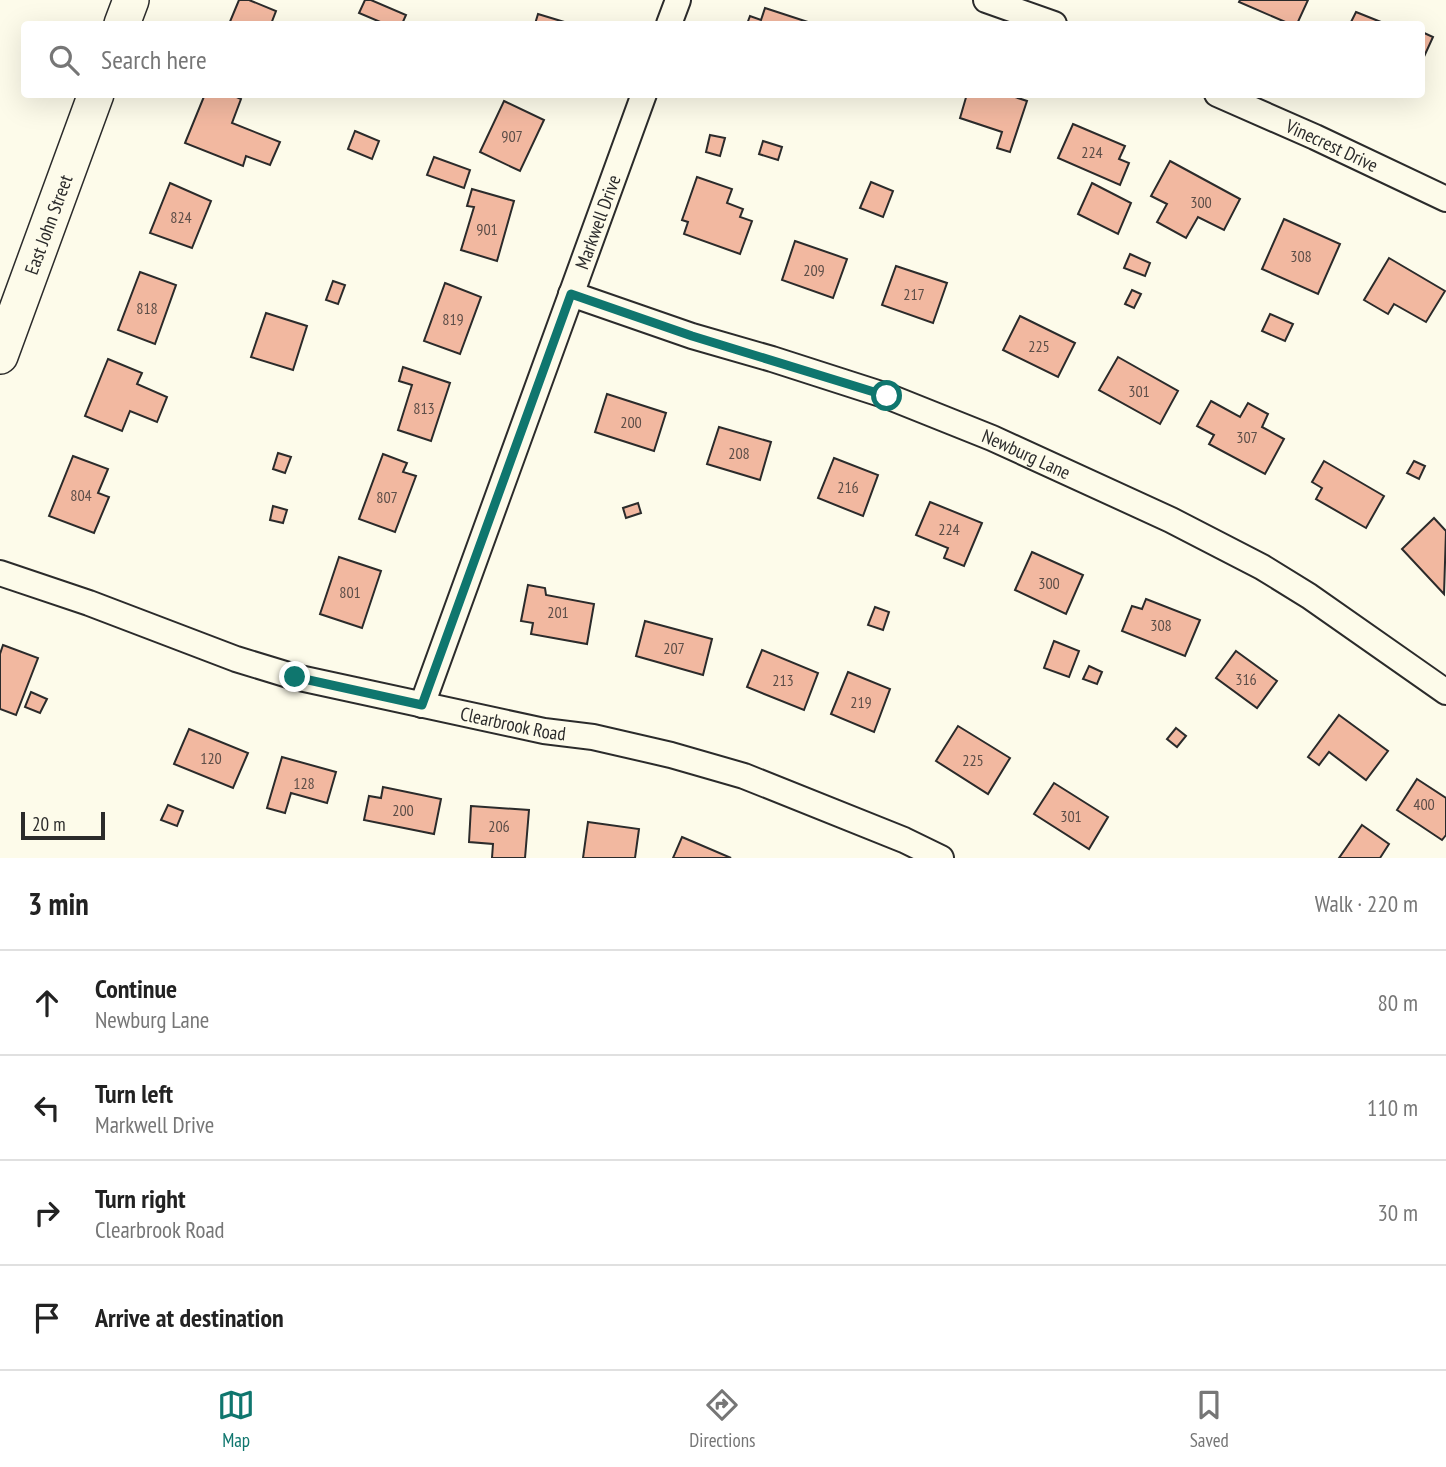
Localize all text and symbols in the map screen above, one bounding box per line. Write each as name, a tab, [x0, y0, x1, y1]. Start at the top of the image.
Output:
search box	[21, 21, 1425, 98]
icon: search	[45, 41, 83, 79]
text: Search here	[101, 43, 207, 76]
street label: Vinecrest Drive	[1281, 113, 1382, 177]
house number: 907	[501, 126, 523, 146]
house number: 224	[1081, 142, 1103, 162]
street label: East John Street	[19, 171, 78, 278]
street label: Markwell Drive	[569, 171, 626, 272]
house number: 300	[1190, 192, 1212, 212]
house number: 824	[170, 207, 192, 227]
house number: 901	[476, 219, 498, 239]
house number: 308	[1290, 246, 1312, 266]
house number: 209	[803, 260, 825, 280]
house number: 217	[903, 284, 925, 304]
house number: 818	[136, 298, 158, 318]
house number: 819	[442, 309, 464, 329]
house number: 225	[1028, 336, 1050, 356]
route start	[871, 380, 902, 411]
house number: 301	[1128, 381, 1150, 401]
house number: 813	[413, 398, 435, 418]
house number: 200	[620, 412, 642, 432]
street label: Newburg Lane	[979, 423, 1074, 484]
house number: 307	[1236, 427, 1258, 447]
house number: 208	[728, 443, 750, 463]
house number: 216	[837, 477, 859, 497]
house number: 804	[70, 485, 92, 505]
house number: 807	[376, 487, 398, 507]
house number: 224	[938, 519, 960, 539]
house number: 300	[1038, 573, 1060, 593]
house number: 801	[339, 582, 361, 602]
house number: 201	[547, 602, 569, 622]
house number: 308	[1150, 615, 1172, 635]
house number: 207	[663, 638, 685, 658]
route end	[279, 661, 310, 692]
house number: 316	[1235, 669, 1257, 689]
house number: 213	[772, 670, 794, 690]
house number: 219	[850, 692, 872, 712]
street label: Clearbrook Road	[458, 701, 567, 746]
house number: 120	[200, 748, 222, 768]
house number: 225	[962, 750, 984, 770]
house number: 128	[293, 773, 315, 793]
house number: 400	[1413, 794, 1435, 814]
house number: 200	[392, 800, 414, 820]
house number: 301	[1060, 806, 1082, 826]
scale bar	[21, 809, 105, 841]
text: 20 m	[32, 812, 66, 836]
house number: 206	[488, 816, 510, 836]
text: 3 min	[28, 884, 89, 923]
text: Walk · 220 m	[1315, 889, 1418, 918]
text: Continue	[95, 972, 177, 1005]
icon: ahead	[28, 984, 66, 1022]
text: 80 m	[1377, 988, 1418, 1017]
text: Newburg Lane	[95, 1005, 209, 1034]
text: Turn left	[95, 1077, 173, 1110]
icon: left	[28, 1089, 66, 1127]
text: 110 m	[1367, 1093, 1418, 1122]
text: Markwell Drive	[95, 1110, 214, 1139]
text: Turn right	[95, 1182, 186, 1215]
icon: right	[28, 1194, 66, 1232]
text: 30 m	[1377, 1198, 1418, 1227]
text: Clearbrook Road	[95, 1215, 225, 1244]
icon: arrive	[28, 1299, 66, 1337]
text: Arrive at destination	[95, 1301, 284, 1334]
tab: Map	[217, 1386, 255, 1452]
tab: Directions	[689, 1386, 755, 1452]
tab: Saved	[1190, 1386, 1229, 1452]

